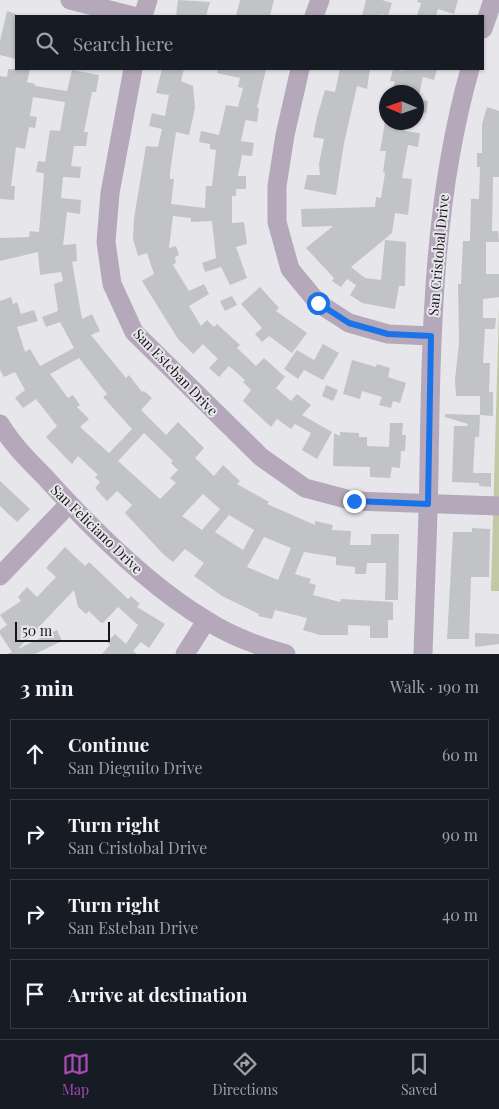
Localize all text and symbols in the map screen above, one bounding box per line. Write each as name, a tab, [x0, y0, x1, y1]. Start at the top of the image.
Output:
search box	[15, 15, 484, 70]
icon: search	[33, 29, 61, 57]
text: Search here	[73, 30, 173, 56]
north arrow	[379, 85, 424, 130]
street label: San Cristobal Drive	[423, 193, 453, 317]
route start	[307, 292, 330, 315]
street label: San Esteban Drive	[130, 324, 222, 420]
street label: San Feliciano Drive	[47, 480, 147, 578]
route end	[343, 490, 366, 513]
scale bar	[15, 619, 110, 642]
text: 50 m	[22, 621, 52, 640]
text: 3 min	[20, 673, 74, 701]
text: Walk · 190 m	[390, 676, 479, 697]
text: Continue	[68, 731, 149, 757]
icon: ahead	[21, 740, 49, 768]
text: 60 m	[442, 744, 478, 765]
text: San Dieguito Drive	[68, 757, 203, 778]
text: Turn right	[68, 811, 160, 837]
icon: right	[21, 820, 49, 848]
text: 90 m	[442, 824, 478, 845]
text: San Cristobal Drive	[68, 837, 207, 858]
text: Turn right	[68, 891, 160, 917]
icon: right	[21, 900, 49, 928]
text: 40 m	[442, 904, 478, 925]
text: San Esteban Drive	[68, 917, 198, 938]
icon: arrive	[21, 980, 49, 1008]
text: Arrive at destination	[68, 981, 248, 1007]
tab: Map	[62, 1050, 90, 1099]
tab: Directions	[213, 1050, 278, 1099]
tab: Saved	[401, 1050, 437, 1099]

